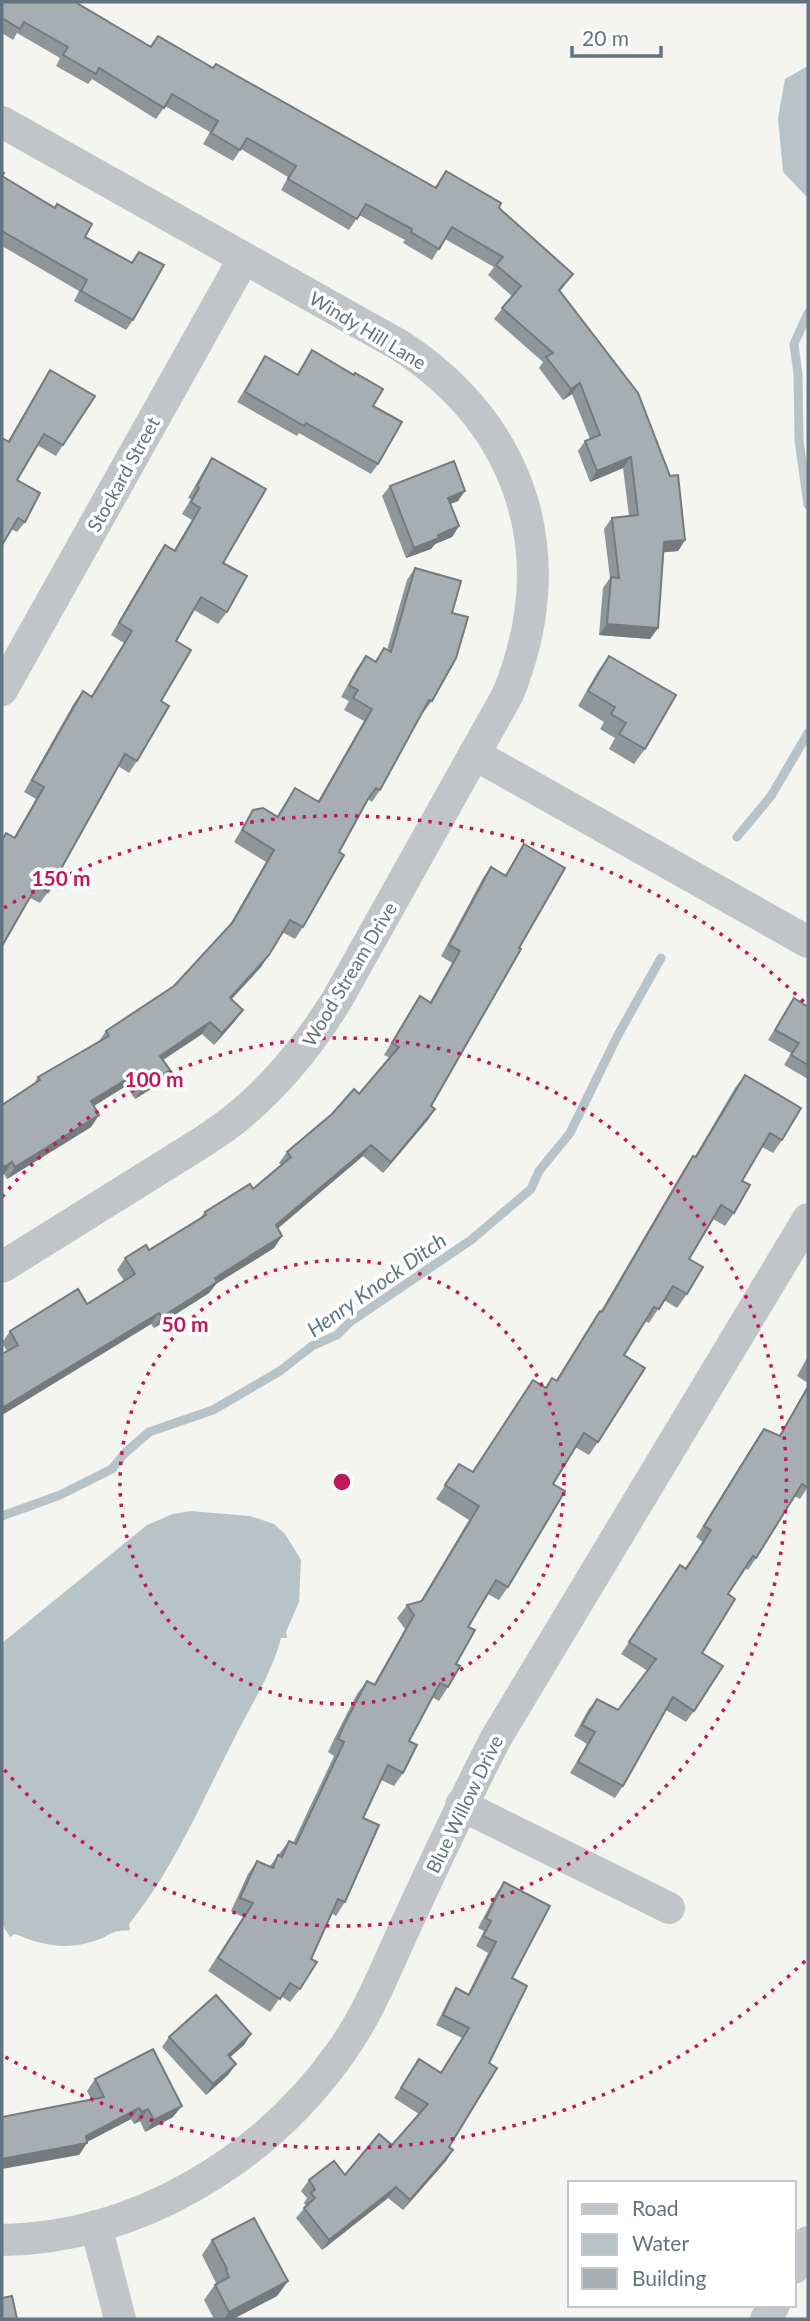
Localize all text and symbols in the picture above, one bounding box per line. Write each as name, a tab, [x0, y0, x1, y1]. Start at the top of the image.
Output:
scale bar	[572, 14, 661, 58]
text: 20 m	[582, 25, 629, 50]
street label: Windy Hill Lane	[305, 286, 431, 374]
street label: Stockard Street	[82, 412, 164, 535]
text: 150 m	[31, 865, 91, 890]
street label: Wood Stream Drive	[297, 898, 401, 1050]
text: 100 m	[124, 1066, 184, 1091]
water label: Henry Knock Ditch	[302, 1227, 450, 1341]
text: 50 m	[161, 1311, 209, 1336]
centre of rings	[330, 1470, 354, 1494]
street label: Blue Willow Drive	[421, 1731, 507, 1877]
legend	[568, 2181, 796, 2307]
text: Road	[632, 2195, 679, 2220]
text: Water	[632, 2230, 689, 2255]
text: Building	[632, 2265, 707, 2290]

